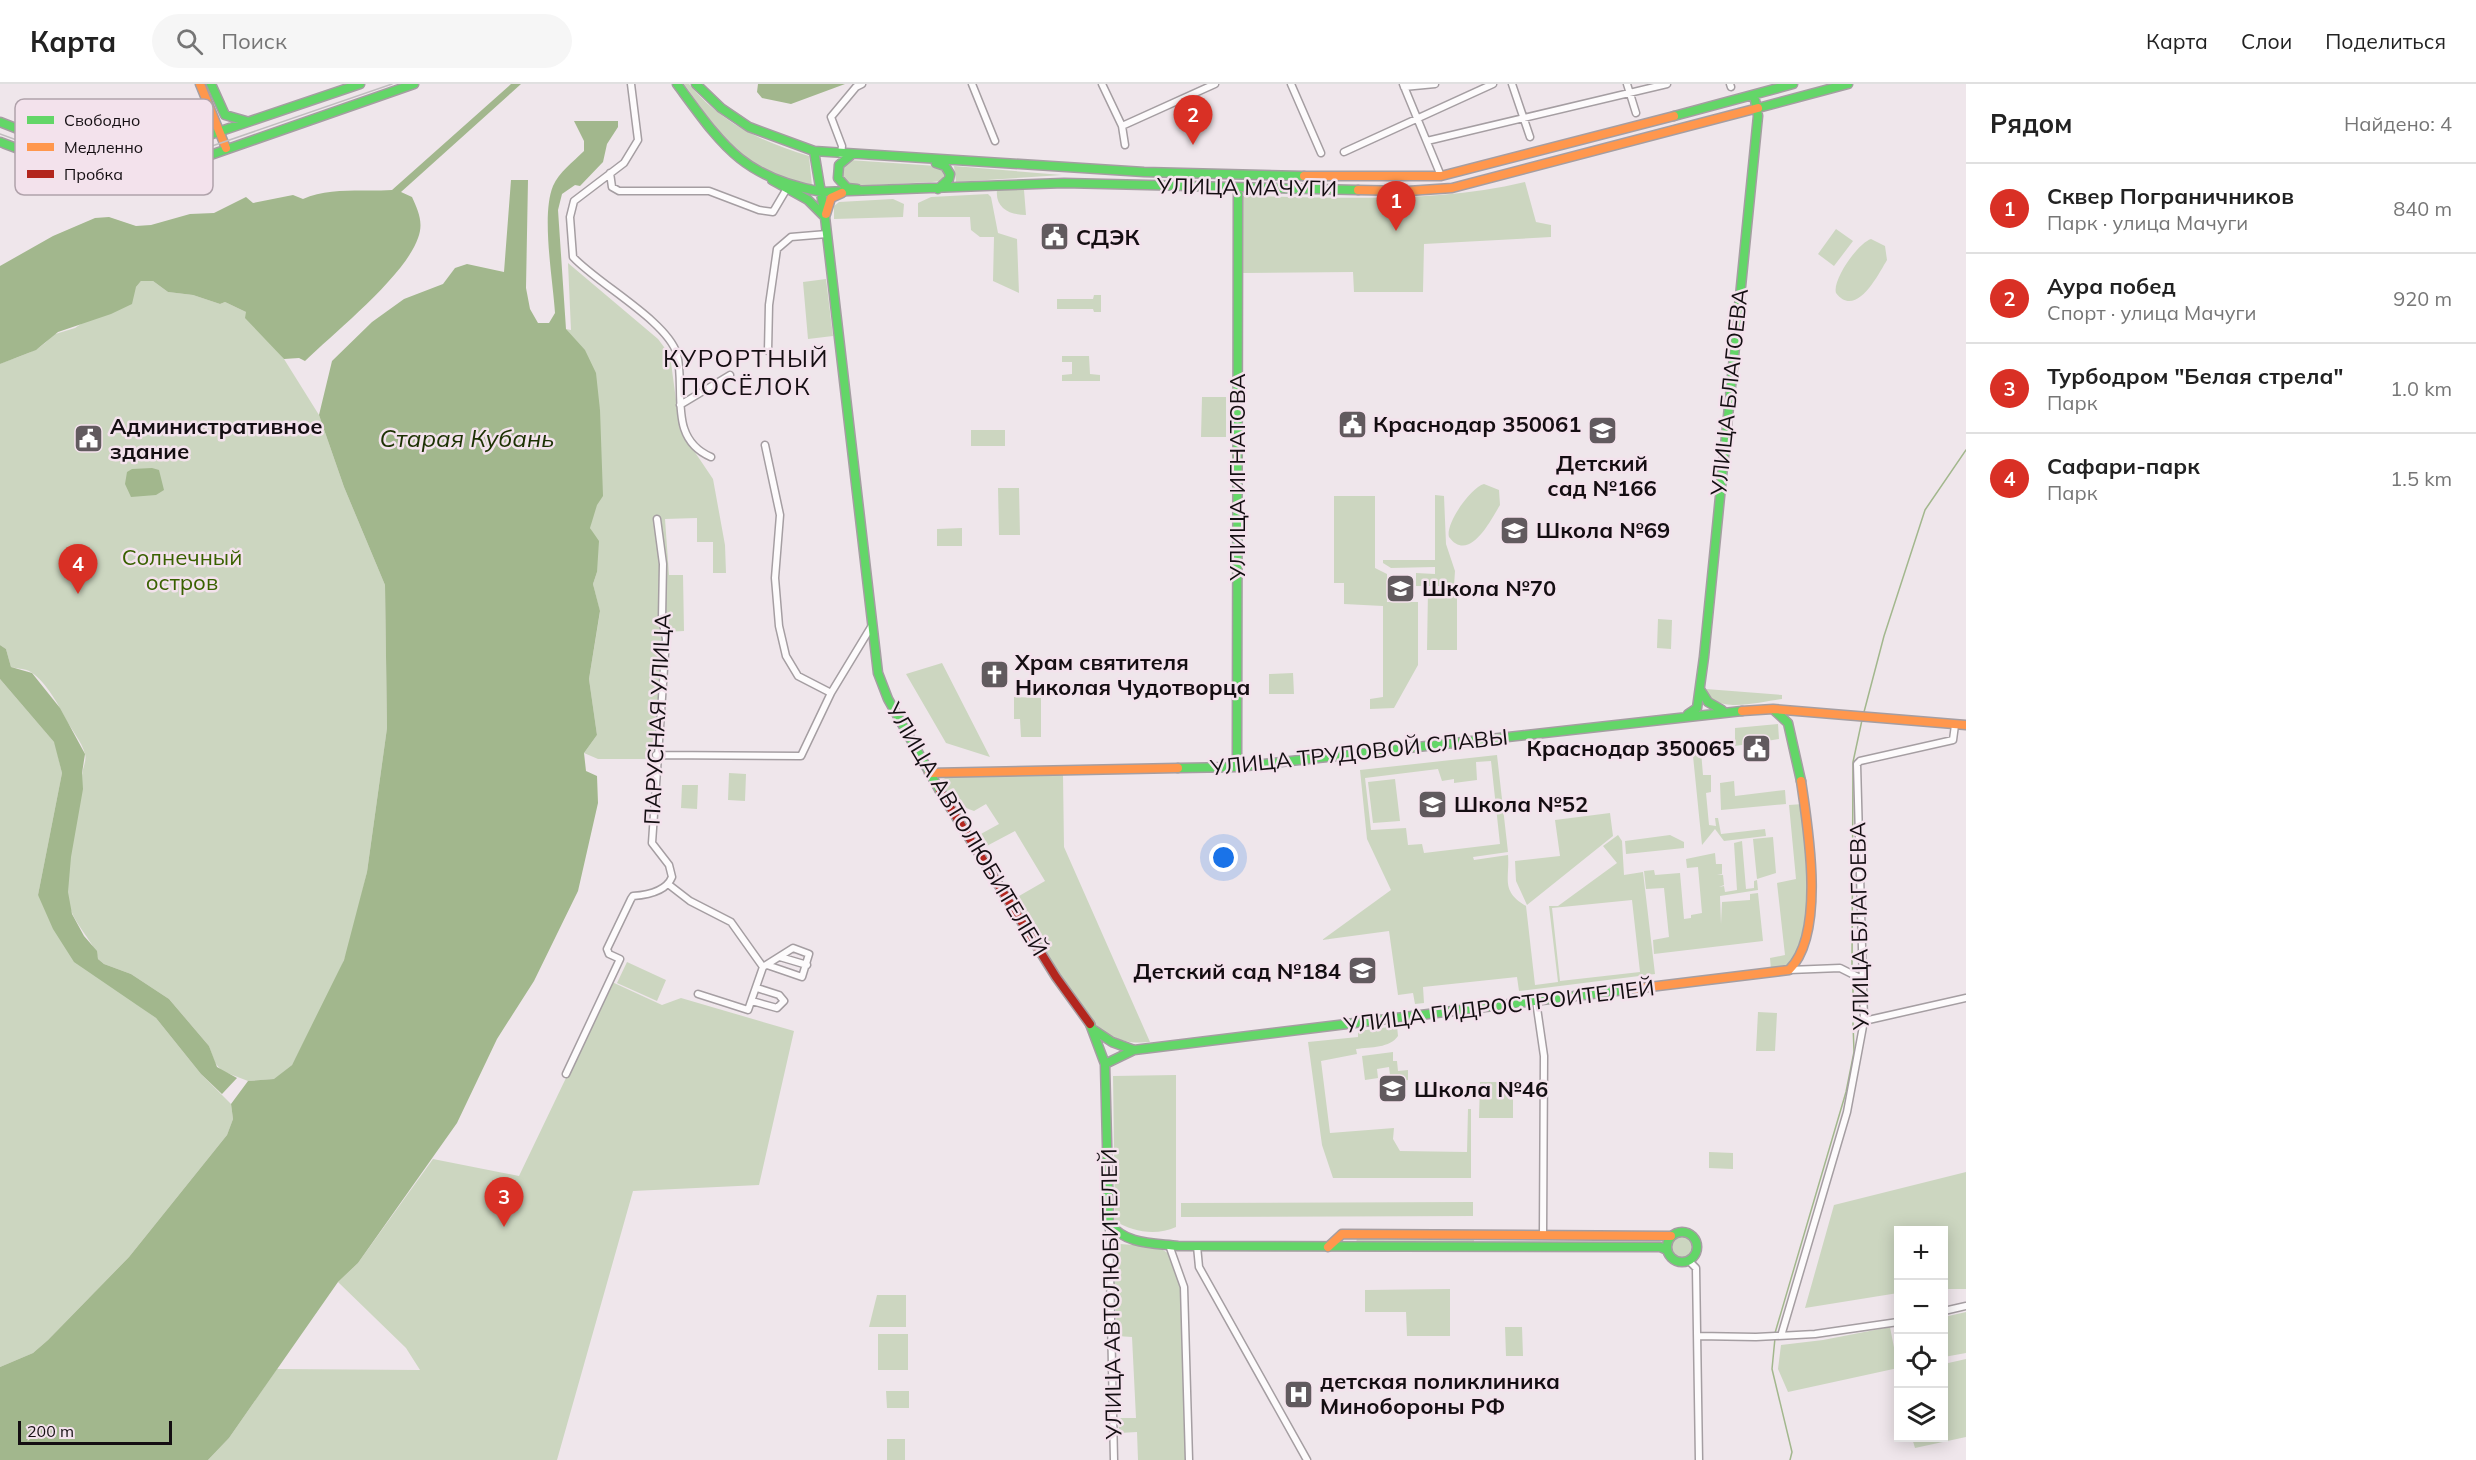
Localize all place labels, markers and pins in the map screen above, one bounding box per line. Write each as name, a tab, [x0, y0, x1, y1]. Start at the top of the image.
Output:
pin: 2	[1174, 95, 1212, 145]
pin: 1	[1376, 182, 1416, 231]
public building icon: СДЭК	[1039, 221, 1071, 253]
place label: СДЭК	[1076, 223, 1140, 251]
public building icon: Краснодар 350061	[1336, 408, 1368, 440]
place label: Краснодар 350061	[1373, 410, 1581, 438]
place label: Административное здание	[110, 412, 323, 465]
school or university icon: Детский сад №166	[1586, 415, 1618, 447]
public building icon: Административное здание	[73, 423, 105, 455]
place label: Детский сад №166	[1547, 449, 1657, 502]
school or university icon: Школа №69	[1499, 514, 1531, 546]
place label: Школа №69	[1536, 516, 1670, 544]
pin: 4	[58, 544, 98, 594]
school or university icon: Школа №70	[1385, 572, 1417, 604]
place label: Школа №70	[1422, 574, 1556, 602]
place label: Храм святителя Николая Чудотворца	[1014, 648, 1251, 701]
church icon: Храм святителя Николая Чудотворца	[978, 659, 1010, 691]
public building icon: Краснодар 350065	[1740, 732, 1772, 764]
place label: Краснодар 350065	[1527, 734, 1735, 762]
school or university icon: Школа №52	[1417, 788, 1449, 820]
place label: Школа №52	[1454, 790, 1588, 818]
school or university icon: Детский сад №184	[1346, 955, 1378, 987]
place label: Детский сад №184	[1134, 957, 1341, 985]
school or university icon: Школа №46	[1377, 1073, 1409, 1105]
place label: Школа №46	[1414, 1075, 1548, 1103]
pin: 3	[484, 1178, 524, 1227]
place label: детская поликлиника Минобороны РФ	[1320, 1367, 1560, 1420]
hospital icon: детская поликлиника Минобороны РФ	[1283, 1378, 1315, 1410]

